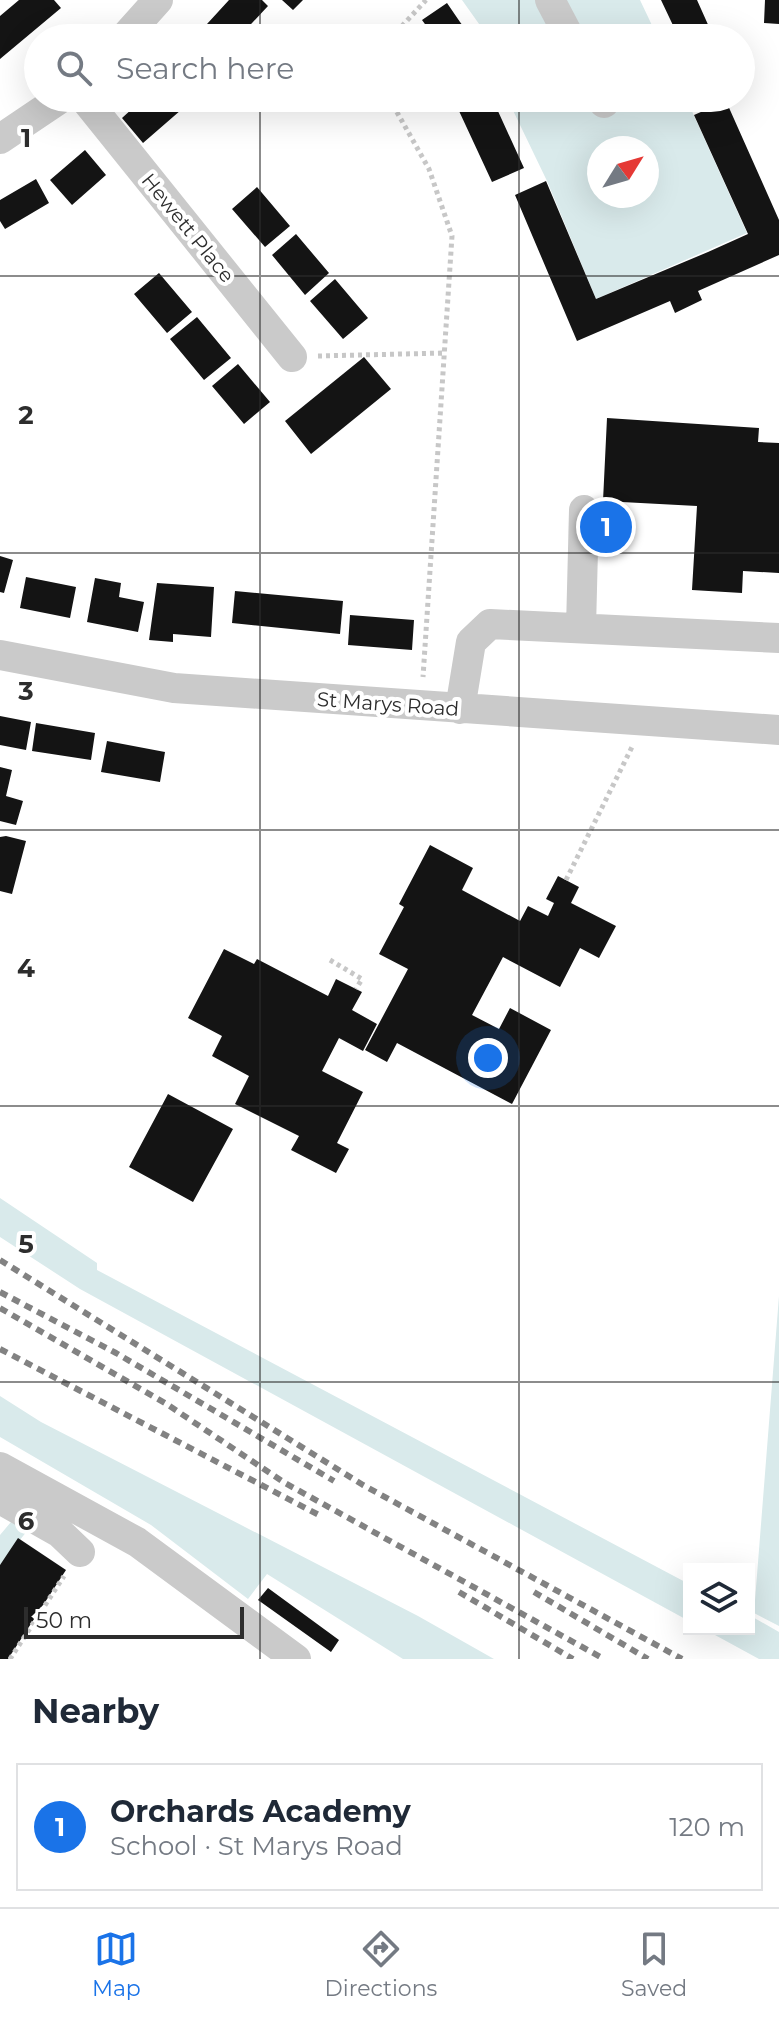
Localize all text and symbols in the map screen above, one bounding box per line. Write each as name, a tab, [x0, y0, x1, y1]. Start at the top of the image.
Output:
search box	[24, 24, 755, 112]
icon: search	[52, 46, 96, 90]
text: Search here	[116, 50, 294, 87]
text: 1	[21, 122, 31, 154]
north arrow	[587, 136, 659, 208]
street label: Hewett Place	[137, 169, 239, 287]
text: 2	[18, 399, 34, 431]
pin: 1	[580, 497, 632, 557]
text: 3	[17, 675, 34, 707]
street label: St Marys Road	[316, 687, 460, 721]
text: 4	[17, 952, 35, 984]
your location	[468, 1038, 508, 1078]
text: 5	[18, 1228, 34, 1260]
text: 6	[18, 1505, 35, 1537]
map controls	[683, 1563, 755, 1635]
button: layers	[683, 1563, 755, 1635]
scale bar	[24, 1603, 244, 1639]
text: 50 m	[36, 1607, 92, 1634]
text: Nearby	[32, 1690, 159, 1732]
text: Orchards Academy	[110, 1793, 411, 1830]
text: 1	[55, 1811, 65, 1843]
text: 120 m	[669, 1811, 745, 1843]
text: School · St Marys Road	[110, 1830, 403, 1862]
tab: Map	[92, 1927, 141, 2002]
tab: Directions	[325, 1927, 437, 2002]
tab: Saved	[621, 1927, 687, 2002]

